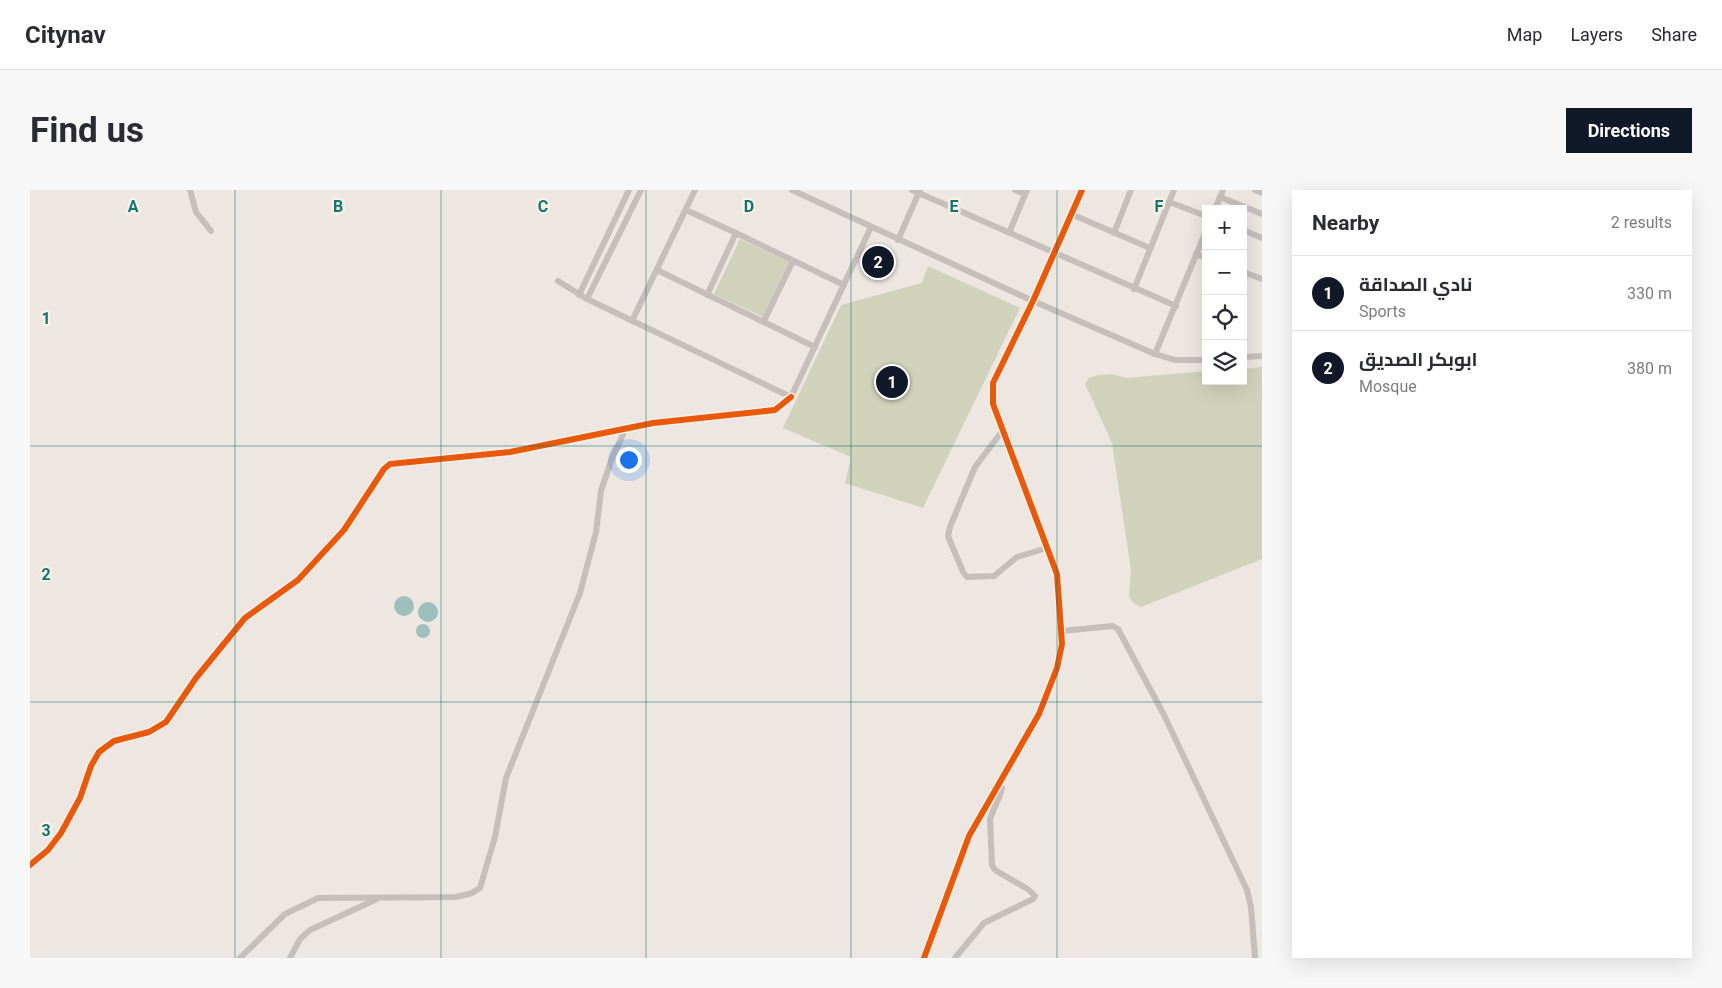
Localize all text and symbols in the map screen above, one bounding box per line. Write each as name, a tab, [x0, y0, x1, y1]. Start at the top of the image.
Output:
text: Citynav	[25, 21, 106, 49]
text: Map	[1507, 24, 1542, 45]
text: Layers	[1570, 24, 1623, 45]
text: Share	[1651, 24, 1697, 45]
button: Directions	[1566, 108, 1692, 153]
text: Find us	[30, 110, 144, 151]
text: A	[128, 197, 139, 216]
text: B	[333, 197, 343, 216]
text: C	[538, 197, 548, 216]
text: D	[744, 197, 754, 216]
text: E	[950, 197, 959, 216]
text: F	[1155, 197, 1164, 216]
map controls	[1202, 205, 1247, 385]
button: +	[1202, 205, 1247, 250]
text: Nearby	[1312, 211, 1379, 235]
text: 2 results	[1611, 213, 1672, 232]
pin: 2	[862, 243, 894, 281]
button: −	[1202, 250, 1247, 295]
text: نادي الصداقة	[1359, 273, 1472, 296]
text: 1	[1323, 284, 1333, 303]
text: 330 m	[1627, 284, 1672, 303]
button: locate	[1202, 295, 1247, 340]
text: Sports	[1359, 302, 1406, 321]
text: 1	[41, 309, 51, 328]
button: layers	[1202, 340, 1247, 385]
text: ابوبكر الصديق	[1359, 348, 1478, 371]
text: 2	[1323, 359, 1333, 378]
text: 380 m	[1627, 359, 1672, 378]
pin: 1	[876, 363, 908, 401]
text: Mosque	[1359, 377, 1417, 396]
your location	[616, 447, 642, 473]
text: 2	[41, 565, 51, 584]
text: 3	[41, 821, 51, 840]

